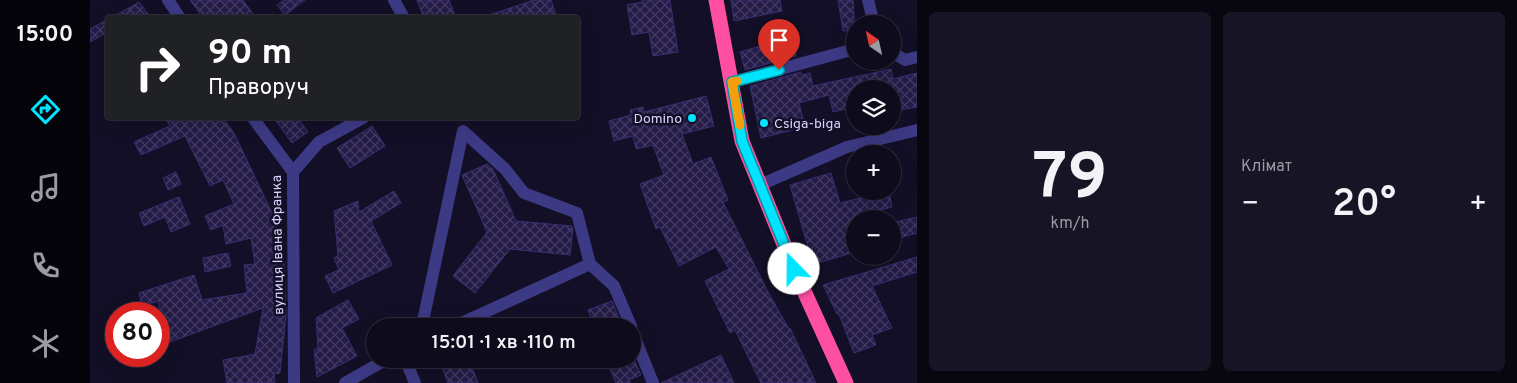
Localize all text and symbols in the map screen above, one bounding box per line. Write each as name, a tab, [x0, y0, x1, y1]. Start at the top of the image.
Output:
north arrow	[846, 15, 901, 70]
map controls	[846, 15, 901, 265]
pin	[758, 19, 800, 70]
text: 15:00	[17, 22, 73, 49]
icon: arrive	[765, 26, 793, 54]
text: 90 m	[208, 32, 292, 76]
icon: right	[125, 35, 190, 100]
text: Праворуч	[208, 75, 309, 102]
button: layers	[846, 80, 901, 135]
icon: directions	[28, 92, 63, 127]
place label: Domino	[634, 111, 682, 128]
marker: Domino	[686, 112, 698, 124]
place label: Csiga-biga	[774, 116, 841, 133]
marker: Csiga-biga	[758, 117, 770, 129]
text: 79	[1033, 140, 1107, 222]
button: +	[846, 145, 901, 200]
text: Клімат	[1241, 157, 1292, 177]
icon: music	[28, 170, 63, 205]
street label: вулиця Івана Франка	[269, 175, 288, 315]
text: 20°	[1332, 181, 1396, 230]
text: −	[1241, 187, 1259, 223]
text: +	[1469, 187, 1487, 223]
button: −	[846, 210, 901, 265]
text: km/h	[1051, 214, 1089, 234]
position arrow	[767, 242, 819, 294]
icon: phone	[28, 248, 63, 283]
speed limit sign: 80	[105, 302, 170, 367]
icon: climate	[28, 326, 63, 361]
text: 15:01 · 1 хв · 110 m	[431, 331, 576, 355]

